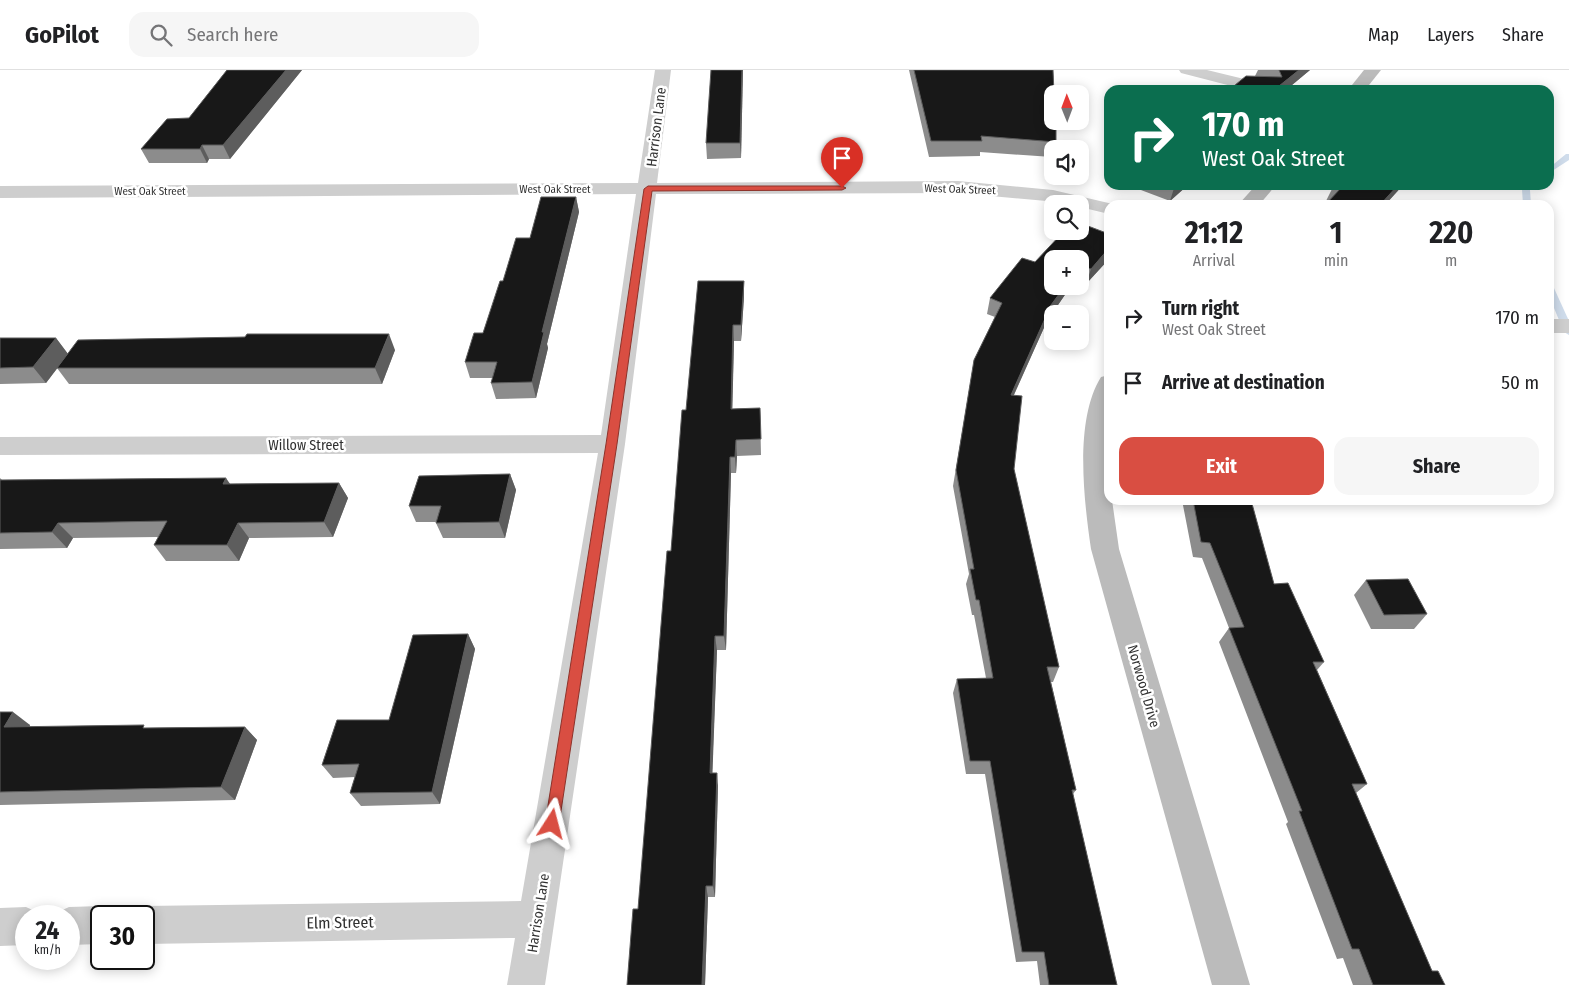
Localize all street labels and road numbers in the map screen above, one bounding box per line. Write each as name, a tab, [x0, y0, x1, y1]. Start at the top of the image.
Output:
street label: Harrison Lane	[643, 86, 670, 168]
street label: West Oak Street	[924, 182, 996, 197]
street label: West Oak Street	[519, 183, 591, 196]
street label: West Oak Street	[114, 185, 186, 198]
street label: Willow Street	[268, 437, 344, 454]
street label: Norwood Drive	[1124, 643, 1163, 729]
street label: Harrison Lane	[524, 872, 553, 954]
street label: Elm Street	[306, 912, 374, 933]

